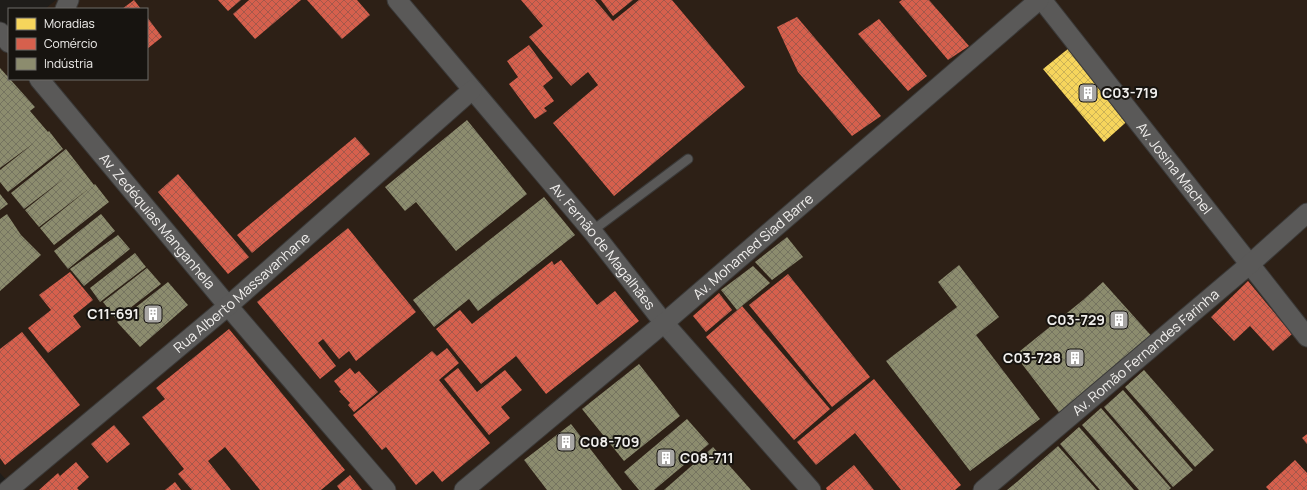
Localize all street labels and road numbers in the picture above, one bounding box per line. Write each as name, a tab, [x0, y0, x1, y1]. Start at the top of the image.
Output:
street label: Av. Josina Machel	[1133, 118, 1217, 218]
street label: Av. Zedéquias Manganhela	[96, 149, 220, 293]
street label: Av. Fernão de Magalhães	[546, 179, 660, 313]
street label: Av. Mohamed Siad Barre	[688, 189, 817, 303]
street label: Rua Alberto Massavanhane	[169, 228, 314, 357]
street label: Av. Romão Fernandes Farinha	[1068, 284, 1223, 420]

